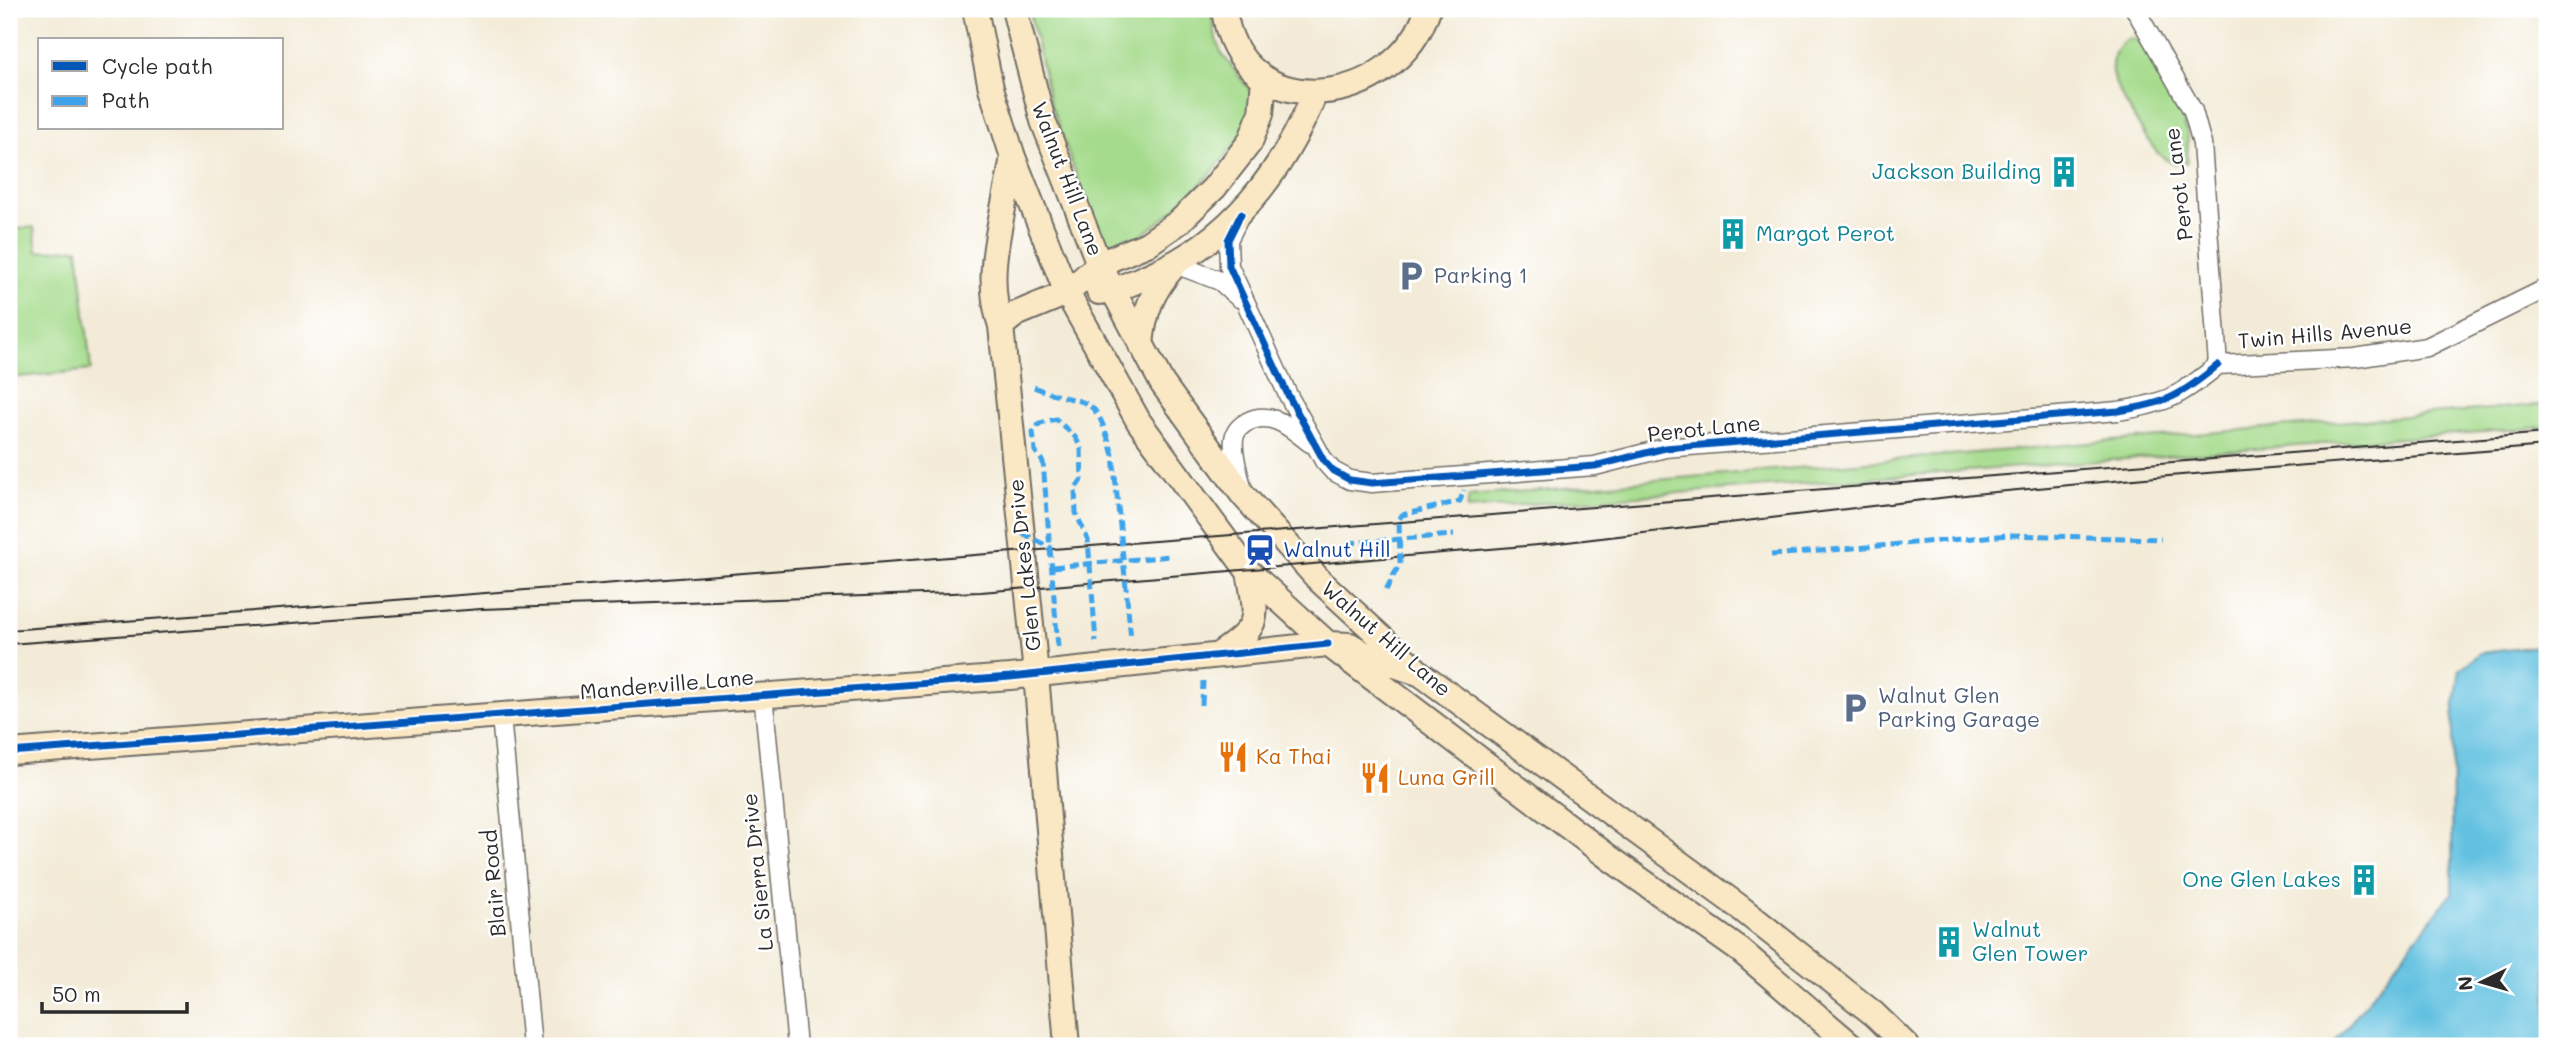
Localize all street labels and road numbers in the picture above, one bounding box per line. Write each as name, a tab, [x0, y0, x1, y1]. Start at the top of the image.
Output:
street label: Walnut Hill Lane	[1027, 97, 1110, 260]
street label: Perot Lane	[2157, 126, 2198, 242]
street label: Twin Hills Avenue	[2237, 311, 2413, 354]
street label: Perot Lane	[1646, 408, 1762, 447]
street label: Glen Lakes Drive	[1001, 478, 1046, 653]
street label: Walnut Hill Lane	[1317, 574, 1457, 702]
street label: Manderville Lane	[579, 662, 755, 705]
street label: La Sierra Drive	[735, 792, 778, 952]
street label: Blair Road	[474, 828, 511, 938]

